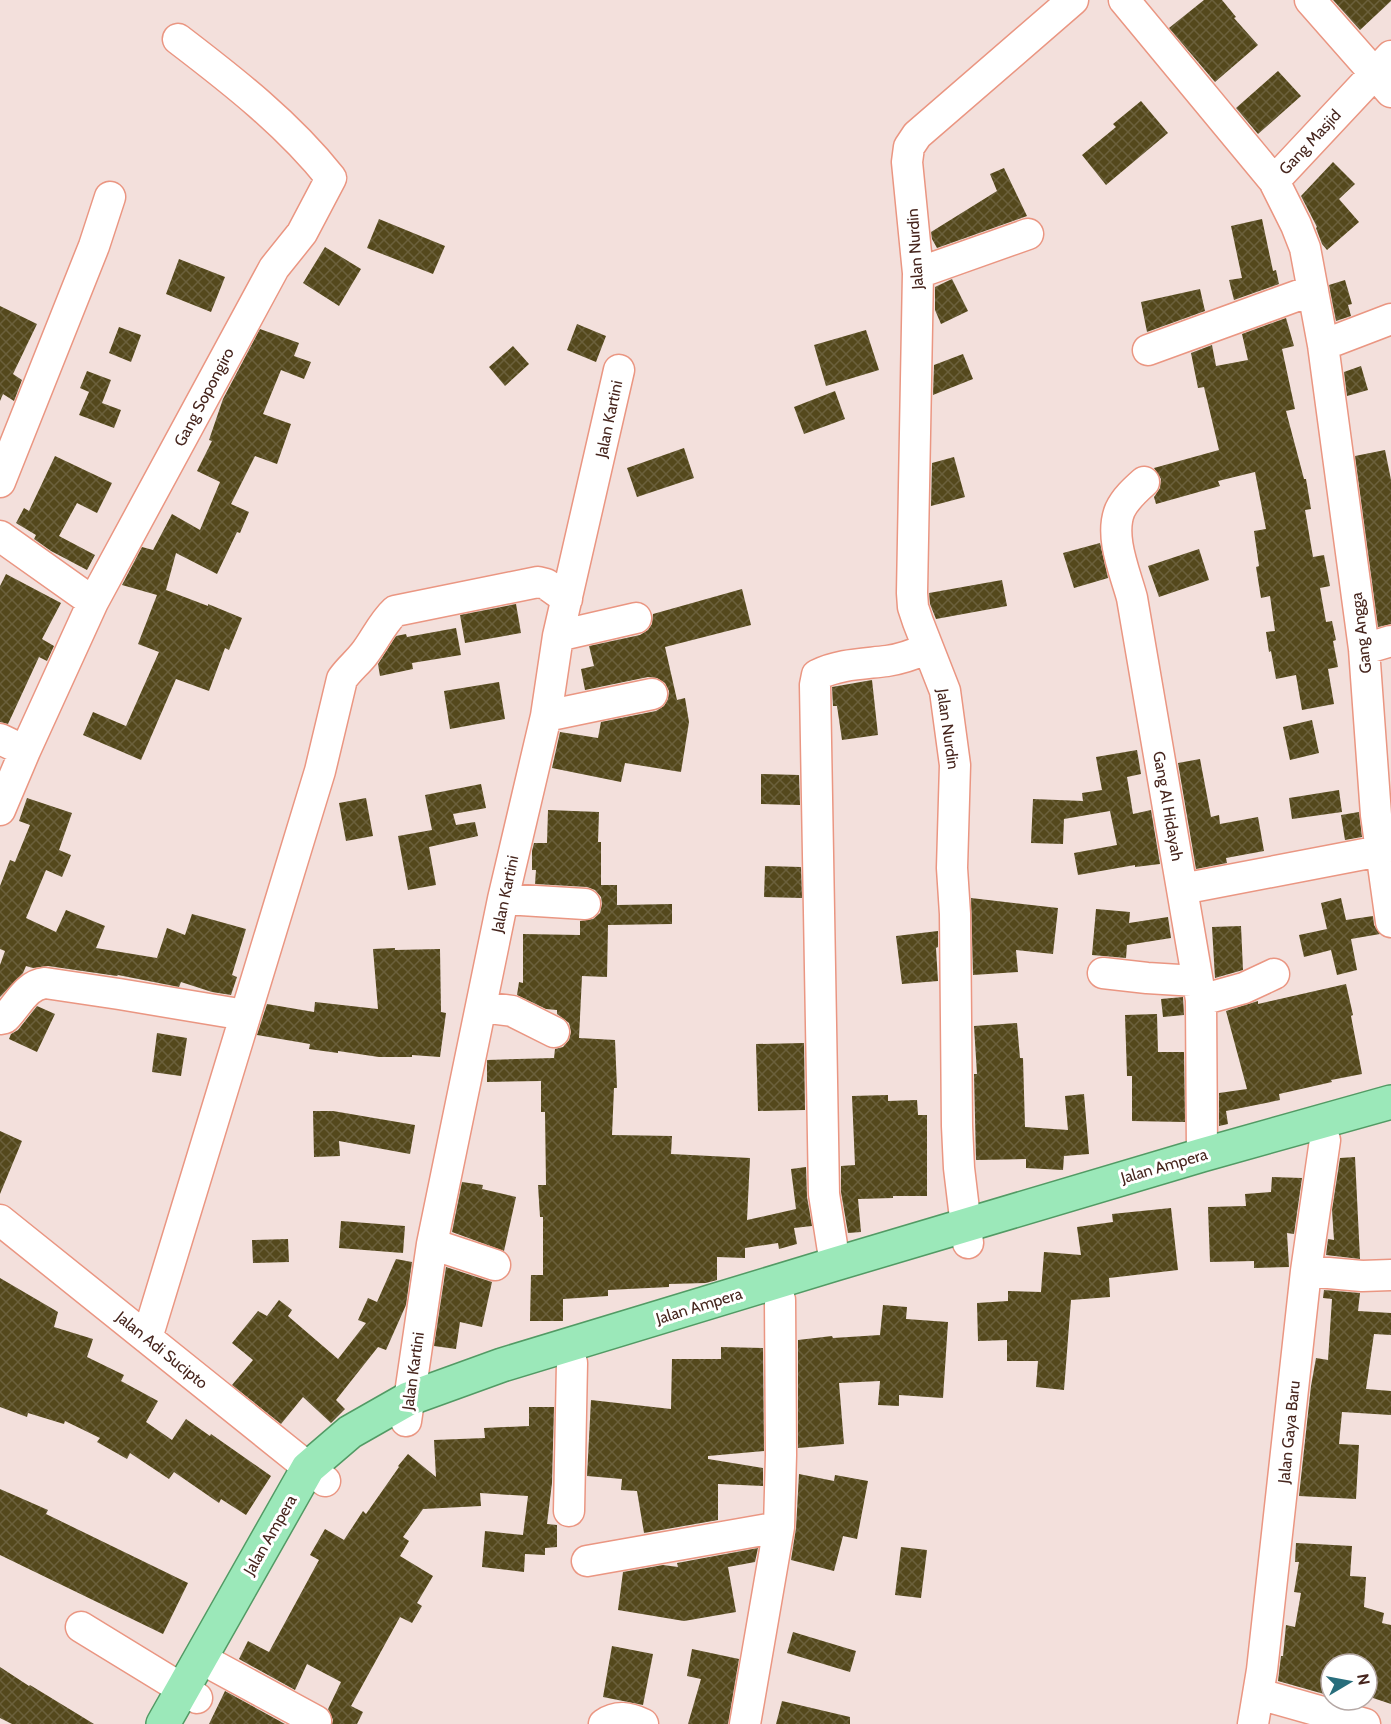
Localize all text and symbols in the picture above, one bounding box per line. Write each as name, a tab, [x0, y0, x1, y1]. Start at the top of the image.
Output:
street label: Gang Masjid	[1275, 106, 1345, 178]
street label: Jalan Nurdin	[903, 208, 927, 291]
street label: Gang Sopongiro	[170, 344, 238, 450]
street label: Jalan Kartini	[591, 379, 626, 460]
street label: Gang Angga	[1347, 591, 1375, 675]
street label: Jalan Nurdin	[933, 687, 963, 771]
street label: Gang Al Hidayah	[1149, 750, 1187, 862]
street label: Jalan Kartini	[487, 854, 522, 935]
street label: Jalan Ampera	[1118, 1144, 1210, 1188]
street label: Jalan Ampera	[653, 1284, 745, 1328]
street label: Jalan Adi Sucipto	[112, 1307, 212, 1393]
street label: Jalan Kartini	[398, 1331, 428, 1412]
street label: Jalan Gaya Baru	[1274, 1379, 1304, 1486]
street label: Jalan Ampera	[239, 1491, 301, 1579]
north arrow	[1319, 1652, 1379, 1712]
text: N	[1353, 1672, 1374, 1687]

